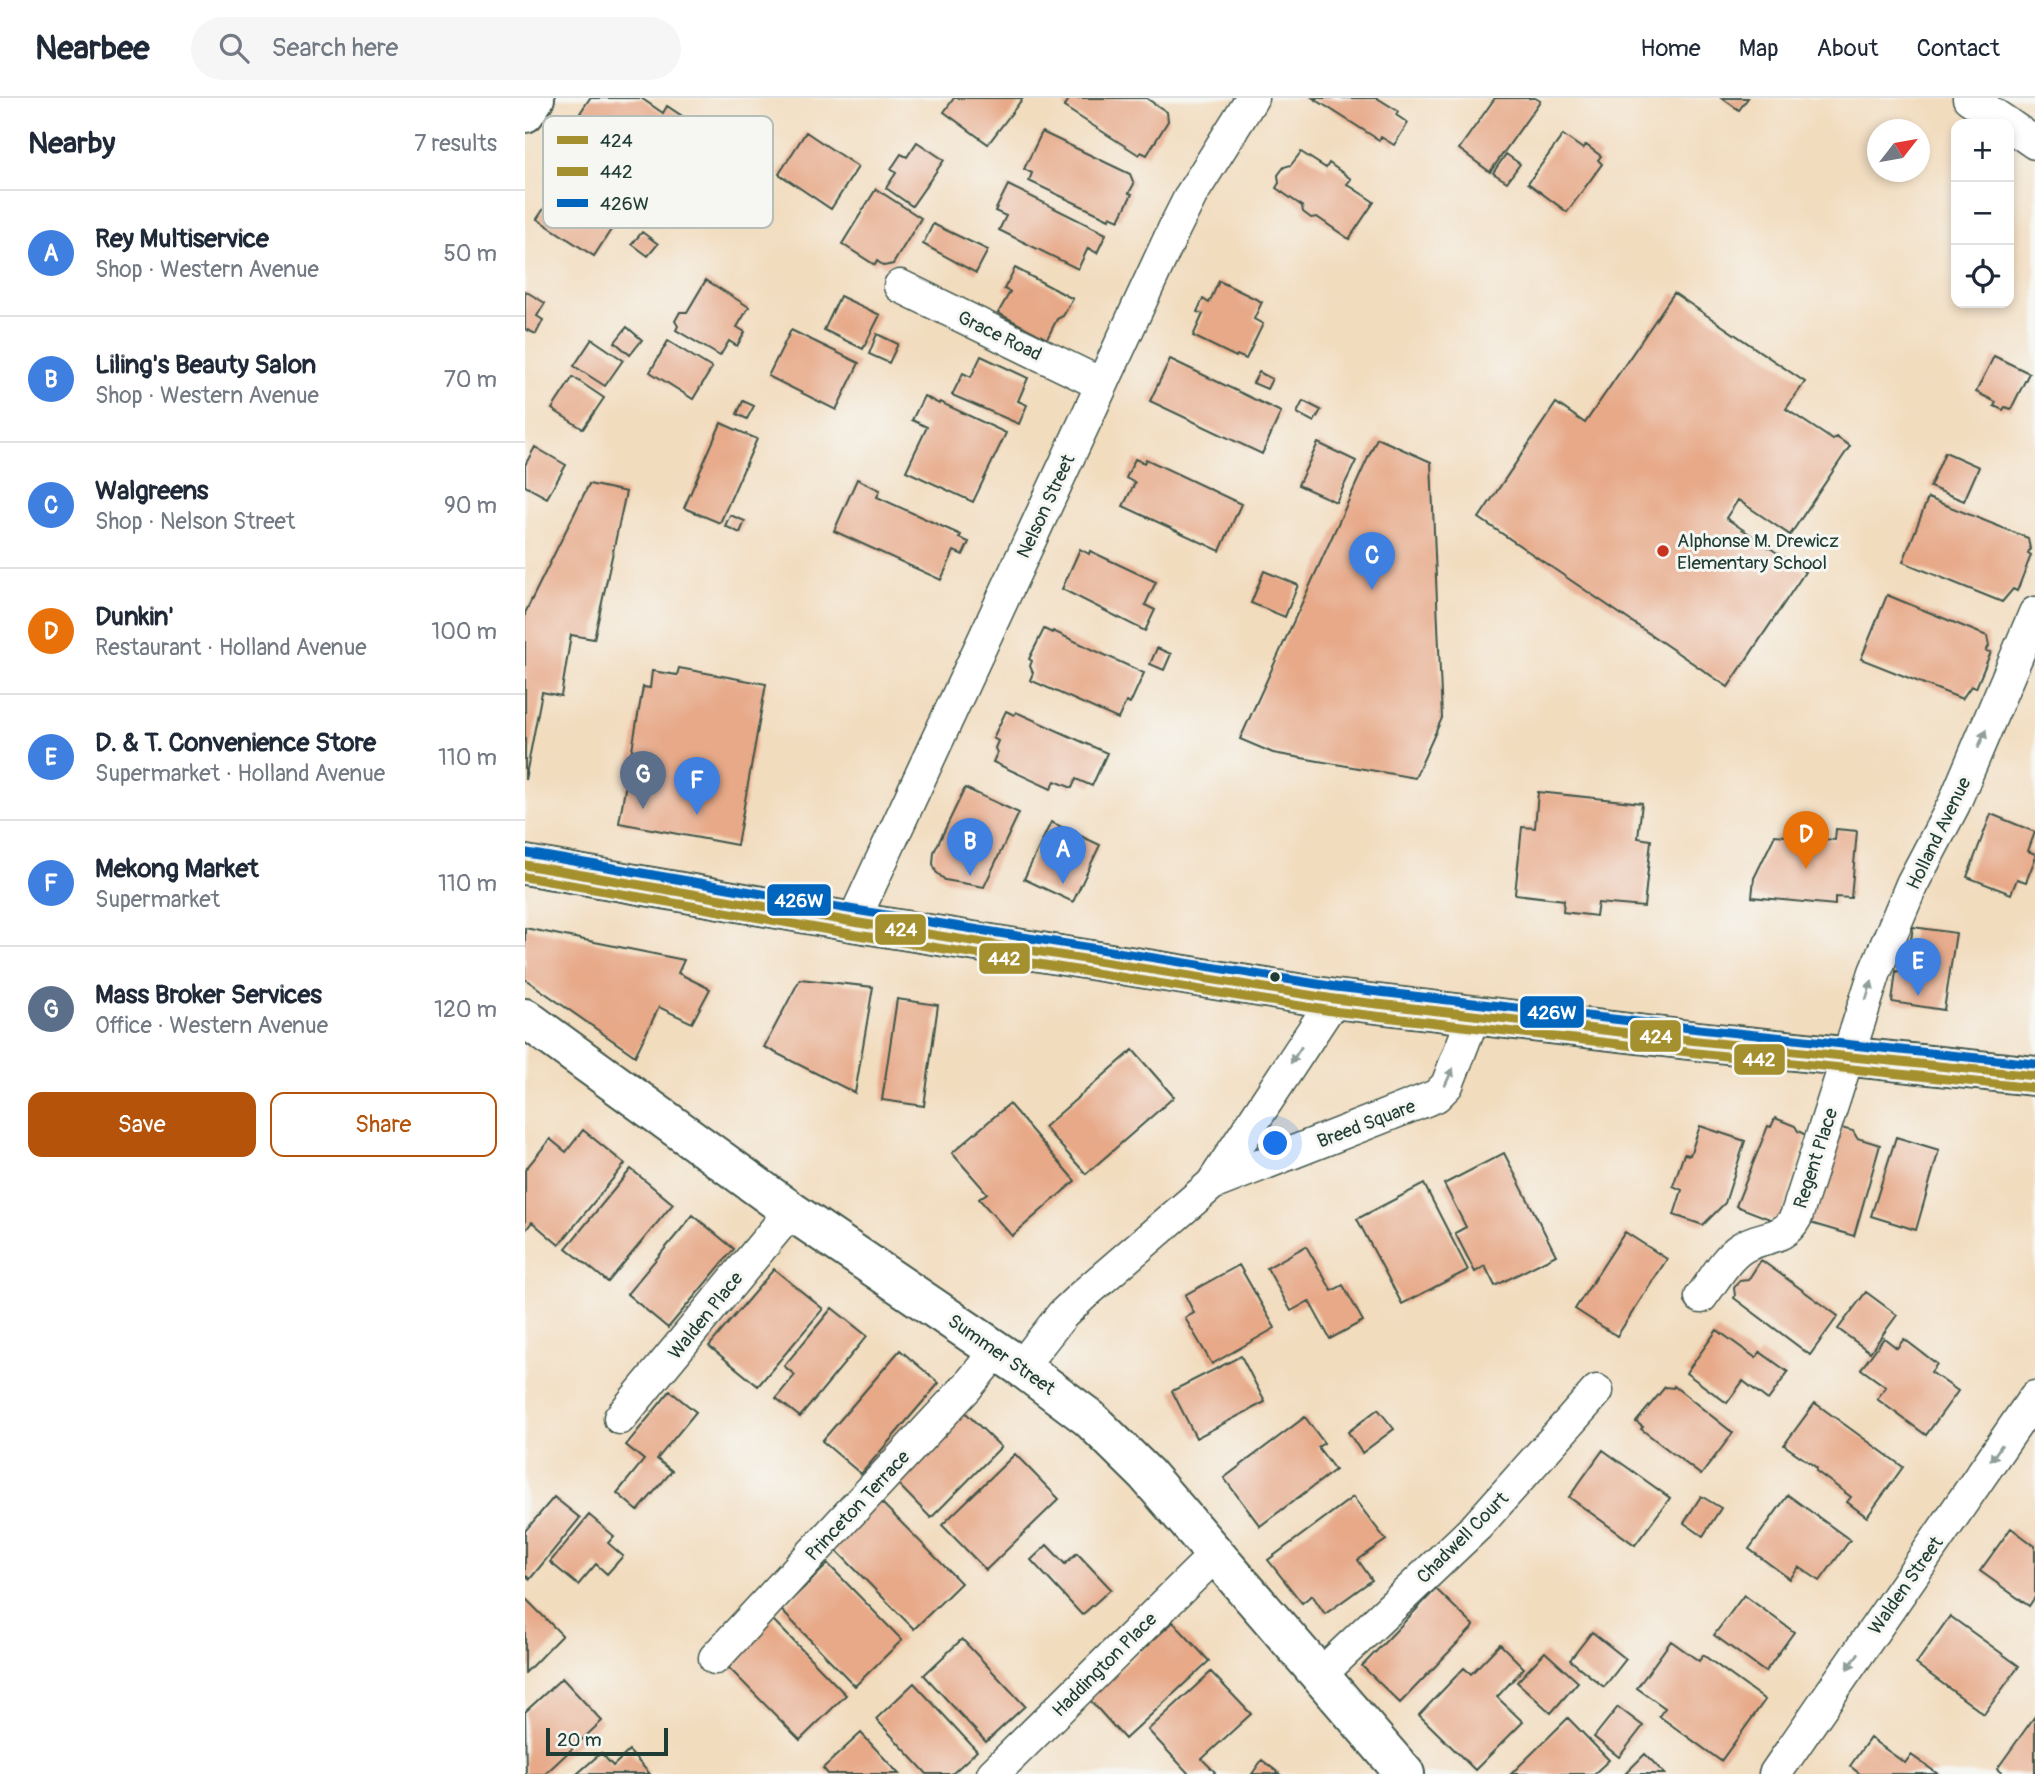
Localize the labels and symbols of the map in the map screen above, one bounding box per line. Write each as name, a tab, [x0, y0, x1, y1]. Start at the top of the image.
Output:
legend	[543, 116, 773, 228]
north arrow	[1867, 119, 1930, 182]
text: 424	[600, 129, 633, 153]
text: 442	[600, 160, 633, 184]
text: 426W	[600, 192, 649, 216]
street label: Grace Road	[954, 305, 1046, 367]
street label: Nelson Street	[1011, 450, 1081, 562]
place label: Alphonse M. Drewicz Elementary School	[1677, 529, 1839, 575]
pin: C	[1349, 532, 1395, 590]
marker: Alphonse M. Drewicz Elementary School	[1655, 543, 1671, 559]
one-way arrow	[1977, 728, 1988, 749]
pin: G	[620, 751, 666, 809]
pin: F	[674, 757, 720, 815]
street label: Holland Avenue	[1901, 773, 1977, 894]
pin: D	[1783, 811, 1829, 869]
pin: B	[947, 818, 993, 876]
pin: A	[1040, 826, 1086, 884]
line badge: 426W	[766, 883, 832, 917]
text: 426W	[775, 889, 823, 913]
line badge: 424	[874, 913, 927, 946]
text: 424	[885, 918, 917, 942]
pin: E	[1895, 938, 1941, 996]
line badge: 442	[978, 942, 1031, 975]
text: 442	[988, 947, 1021, 971]
unlabelled marker	[1268, 970, 1282, 984]
one-way arrow	[1865, 980, 1875, 1001]
line badge: 426W	[1519, 995, 1585, 1029]
text: 426W	[1528, 1001, 1576, 1025]
line badge: 424	[1629, 1019, 1682, 1053]
text: 424	[1640, 1025, 1672, 1049]
line badge: 442	[1733, 1043, 1786, 1076]
one-way arrow	[1290, 1046, 1303, 1065]
text: 442	[1743, 1048, 1776, 1072]
one-way arrow	[1443, 1067, 1455, 1087]
street label: Breed Square	[1314, 1094, 1420, 1154]
street label: Regent Place	[1788, 1104, 1844, 1212]
your location	[1258, 1126, 1292, 1160]
street label: Walden Place	[663, 1266, 749, 1364]
street label: Summer Street	[943, 1309, 1060, 1401]
one-way arrow	[1989, 1444, 2003, 1462]
street label: Princeton Terrace	[800, 1445, 916, 1566]
street label: Chadwell Court	[1412, 1487, 1514, 1589]
street label: Walden Street	[1863, 1532, 1949, 1639]
street label: Haddington Place	[1047, 1607, 1163, 1722]
one-way arrow	[1846, 1652, 1860, 1670]
scale bar	[546, 1725, 669, 1757]

